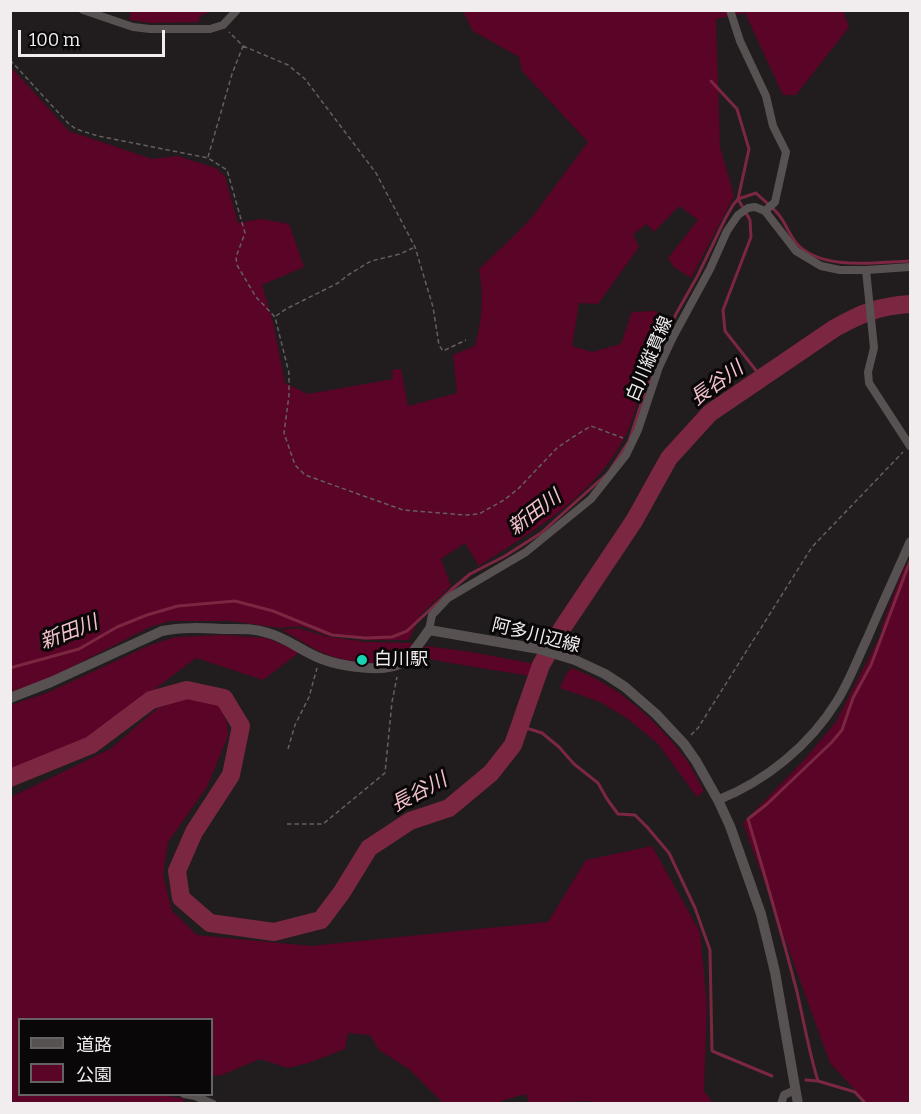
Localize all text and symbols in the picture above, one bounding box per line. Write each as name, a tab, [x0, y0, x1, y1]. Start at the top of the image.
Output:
scale bar	[21, 18, 168, 56]
text: 100 m	[29, 29, 80, 51]
street label: 白川縦貫線	[622, 313, 678, 405]
water label: 長谷川	[686, 357, 748, 411]
water label: 新田川	[504, 485, 566, 541]
water label: 新田川	[37, 611, 101, 655]
street label: 阿多川辺線	[490, 615, 582, 657]
place label: 白川駅	[374, 649, 428, 671]
marker: 白川駅	[355, 653, 369, 667]
water label: 長谷川	[387, 768, 451, 818]
legend	[18, 1018, 213, 1096]
text: 道路	[76, 1034, 112, 1056]
text: 公園	[76, 1064, 112, 1086]

